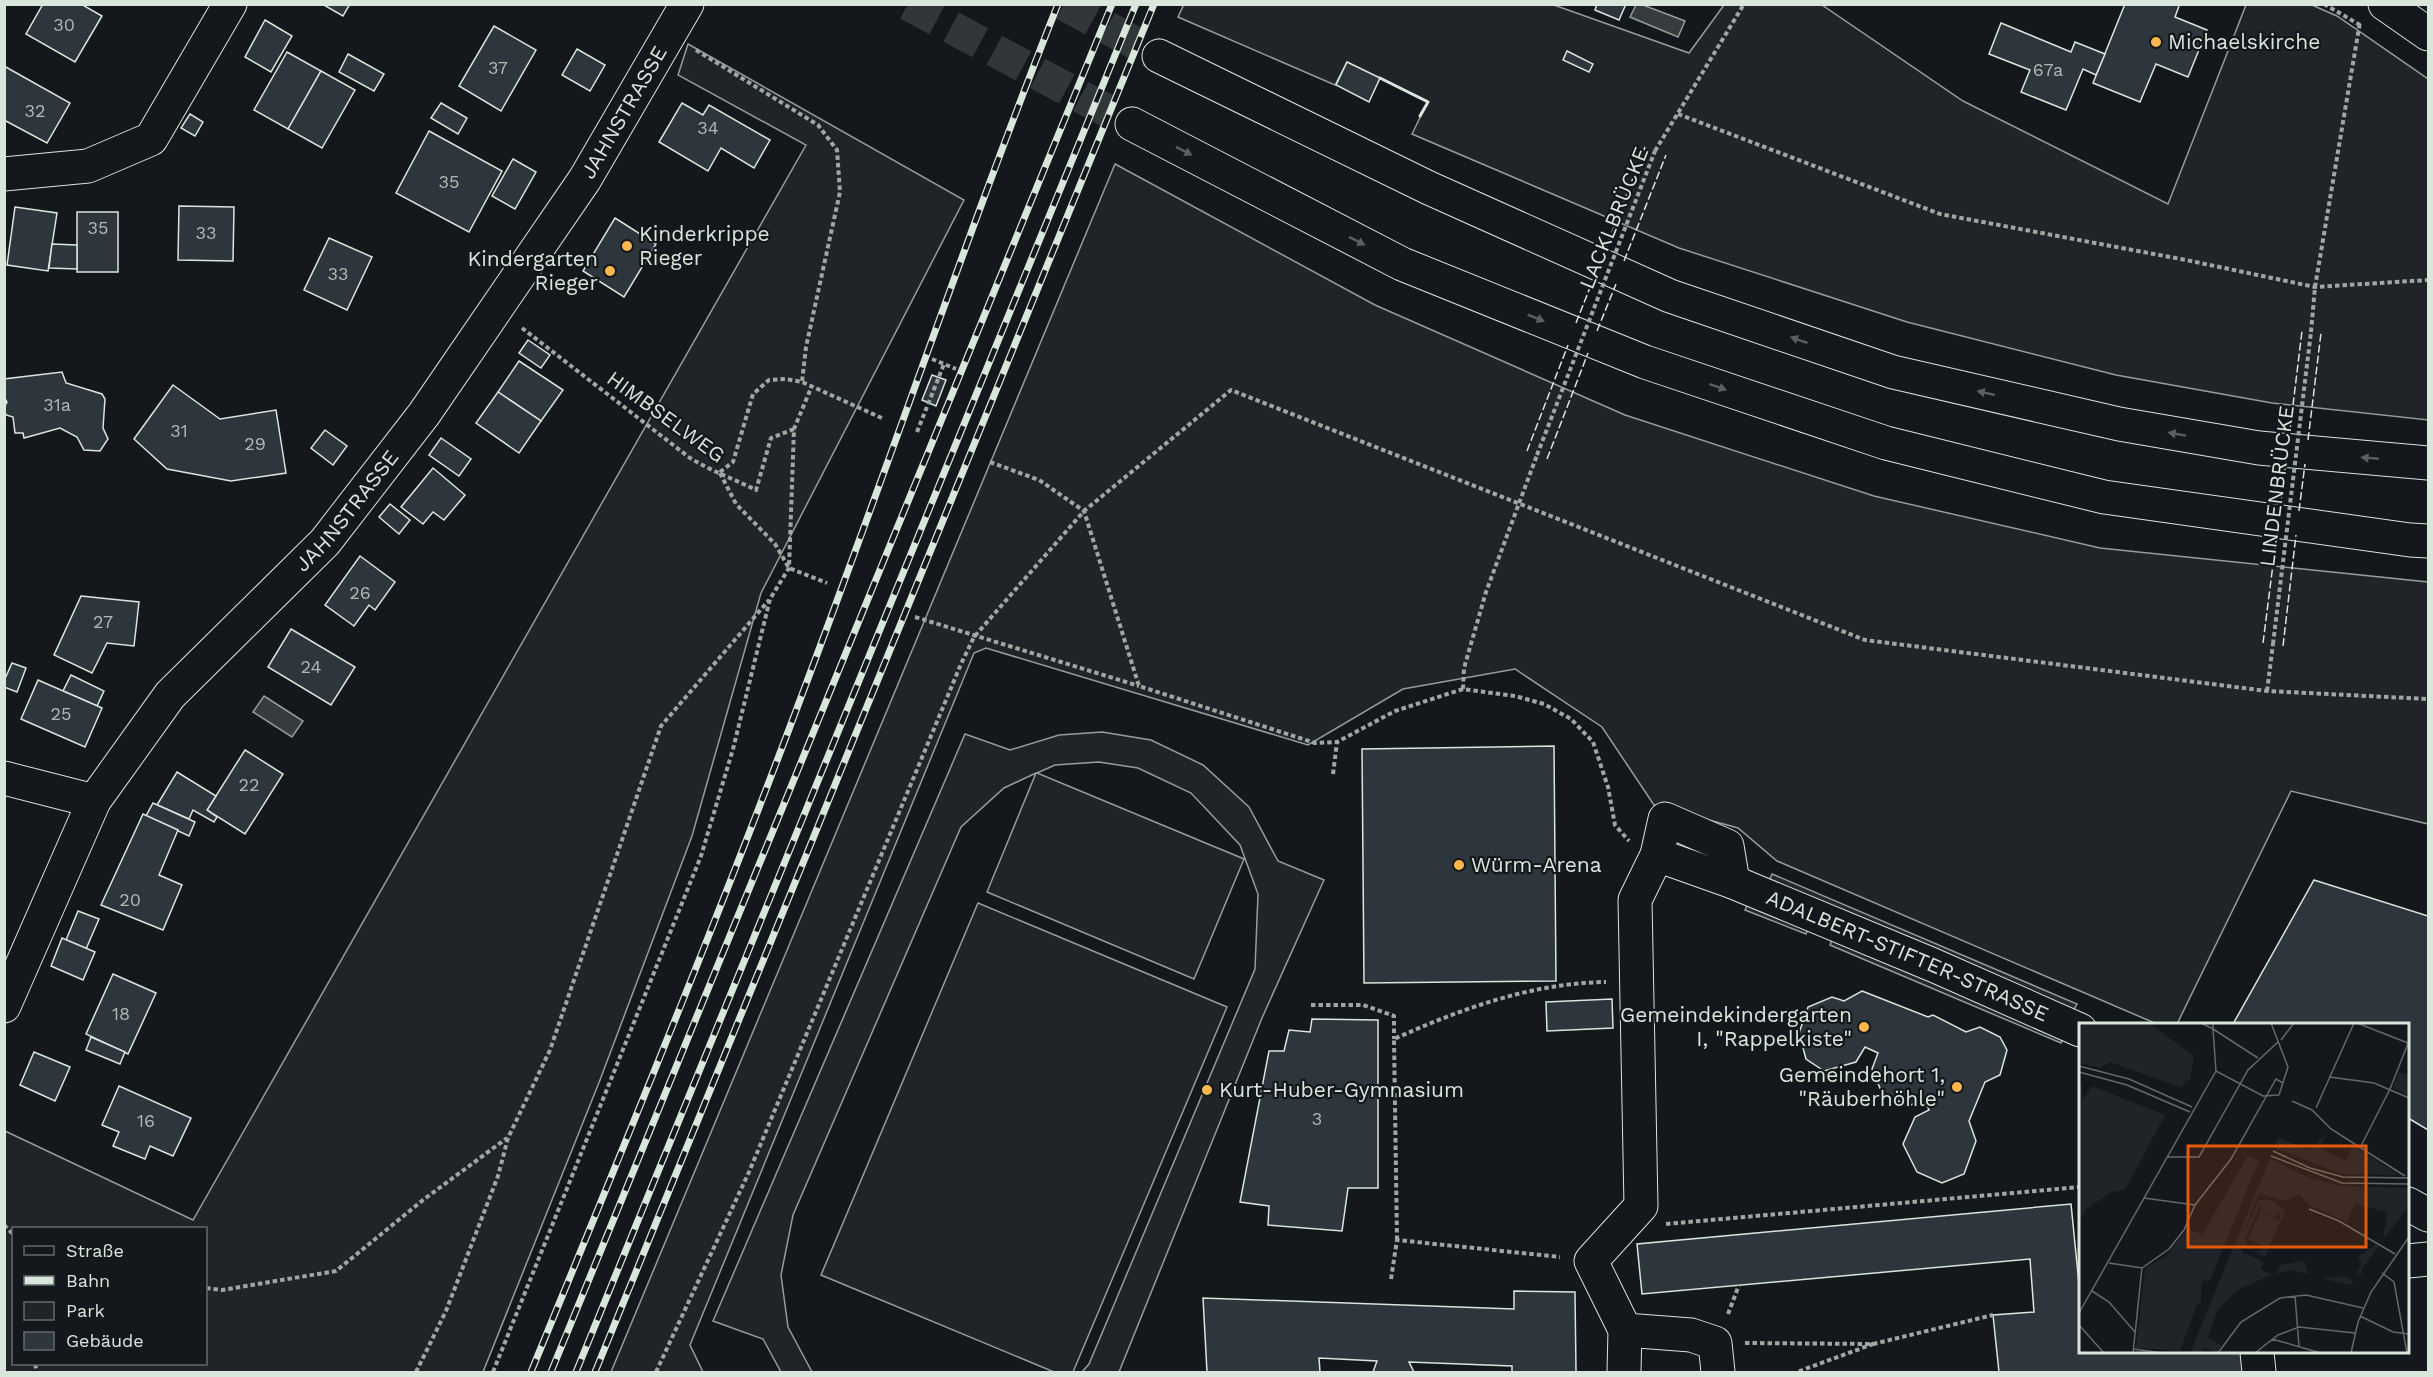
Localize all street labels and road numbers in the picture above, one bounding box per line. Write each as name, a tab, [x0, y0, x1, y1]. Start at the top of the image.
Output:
street label: JAHNSTRASSE	[575, 41, 672, 183]
street label: LACKLBRÜCKE	[1574, 143, 1653, 292]
street label: HIMBSELWEG	[602, 365, 730, 468]
street label: LINDENBRÜCKE	[2254, 404, 2299, 568]
street label: JAHNSTRASSE	[290, 445, 403, 576]
street label: ADALBERT-STIFTER-STRASSE	[1763, 884, 2053, 1026]

